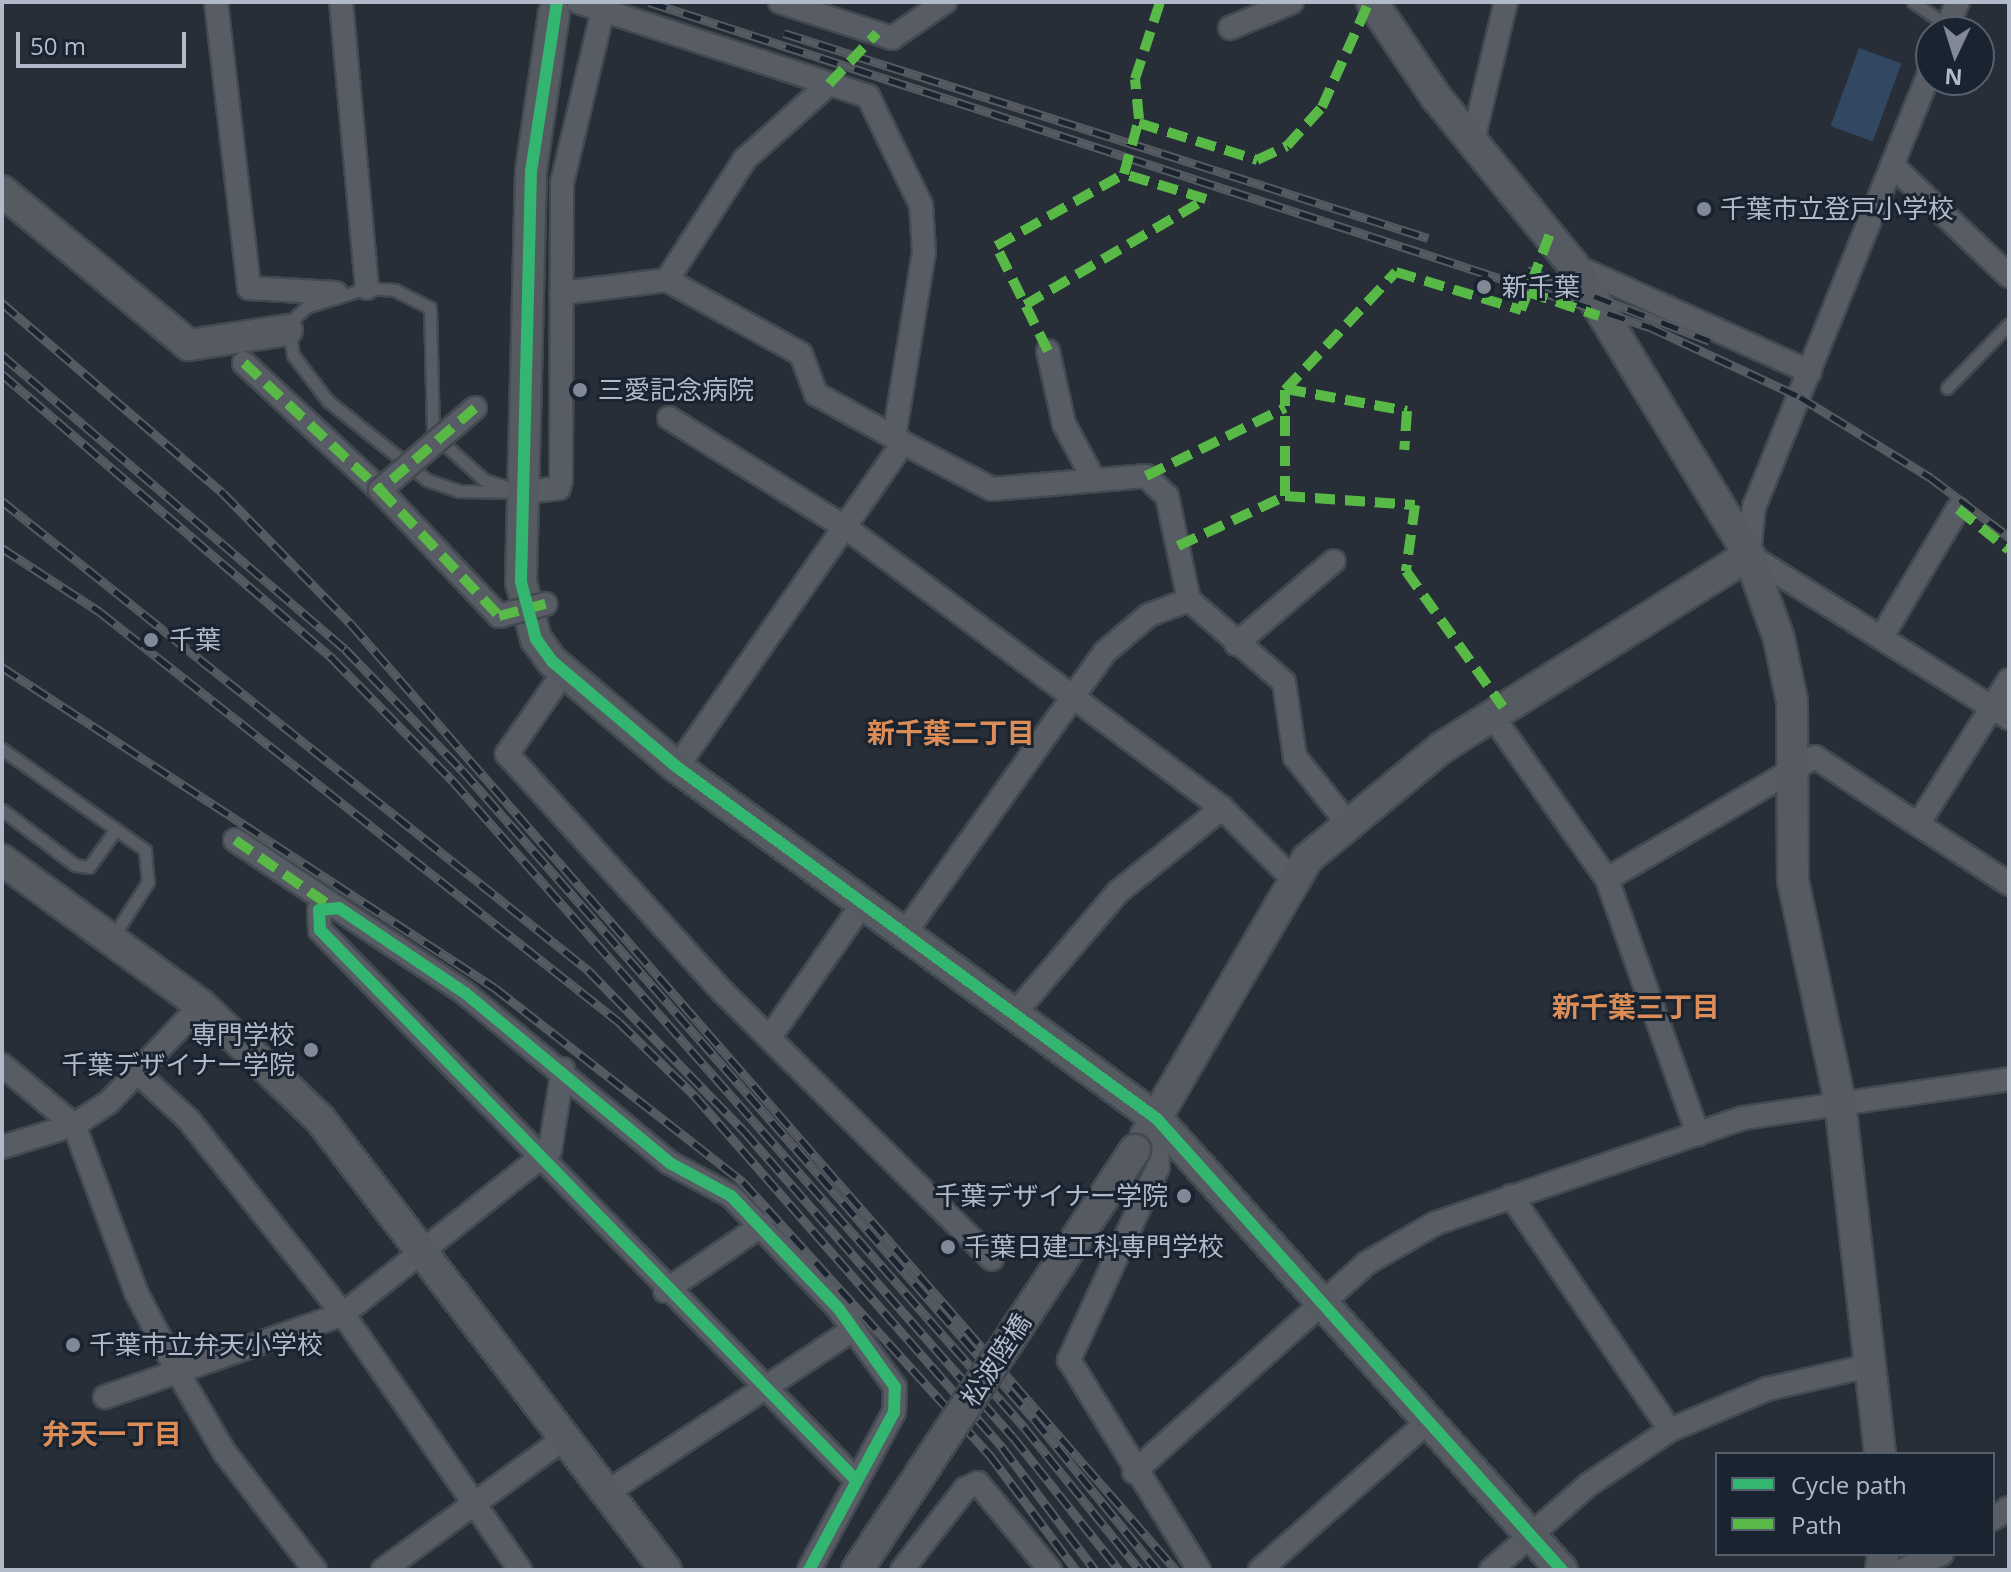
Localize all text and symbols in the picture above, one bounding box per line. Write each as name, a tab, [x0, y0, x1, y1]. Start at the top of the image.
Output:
scale bar	[20, 16, 190, 66]
north arrow	[1915, 16, 1995, 96]
text: 50 m	[30, 29, 86, 62]
text: N	[1944, 62, 1963, 94]
place label: 千葉市立登戸小学校	[1720, 193, 1954, 225]
marker: 千葉市立登戸小学校	[1695, 200, 1713, 218]
place label: 新千葉	[1502, 271, 1580, 303]
marker: 新千葉	[1473, 276, 1495, 298]
place label: 三愛記念病院	[598, 374, 754, 406]
marker: 三愛記念病院	[569, 379, 591, 401]
place label: 千葉	[169, 624, 221, 656]
marker: 千葉	[140, 629, 162, 651]
district label: 新千葉二丁目	[867, 715, 1035, 749]
district label: 新千葉三丁目	[1552, 989, 1720, 1023]
place label: 専門学校 千葉デザイナー学院	[61, 1019, 295, 1080]
marker: 専門学校 千葉デザイナー学院	[302, 1041, 320, 1059]
place label: 千葉デザイナー学院	[934, 1180, 1168, 1212]
marker: 千葉デザイナー学院	[1175, 1187, 1193, 1205]
place label: 千葉日建工科専門学校	[964, 1231, 1224, 1263]
marker: 千葉日建工科専門学校	[939, 1238, 957, 1256]
street label: 松波陸橋	[955, 1308, 1037, 1412]
place label: 千葉市立弁天小学校	[89, 1329, 323, 1361]
marker: 千葉市立弁天小学校	[64, 1336, 82, 1354]
district label: 弁天一丁目	[42, 1416, 182, 1450]
legend	[1715, 1452, 1995, 1556]
text: Cycle path	[1791, 1468, 1907, 1501]
text: Path	[1791, 1508, 1842, 1541]

